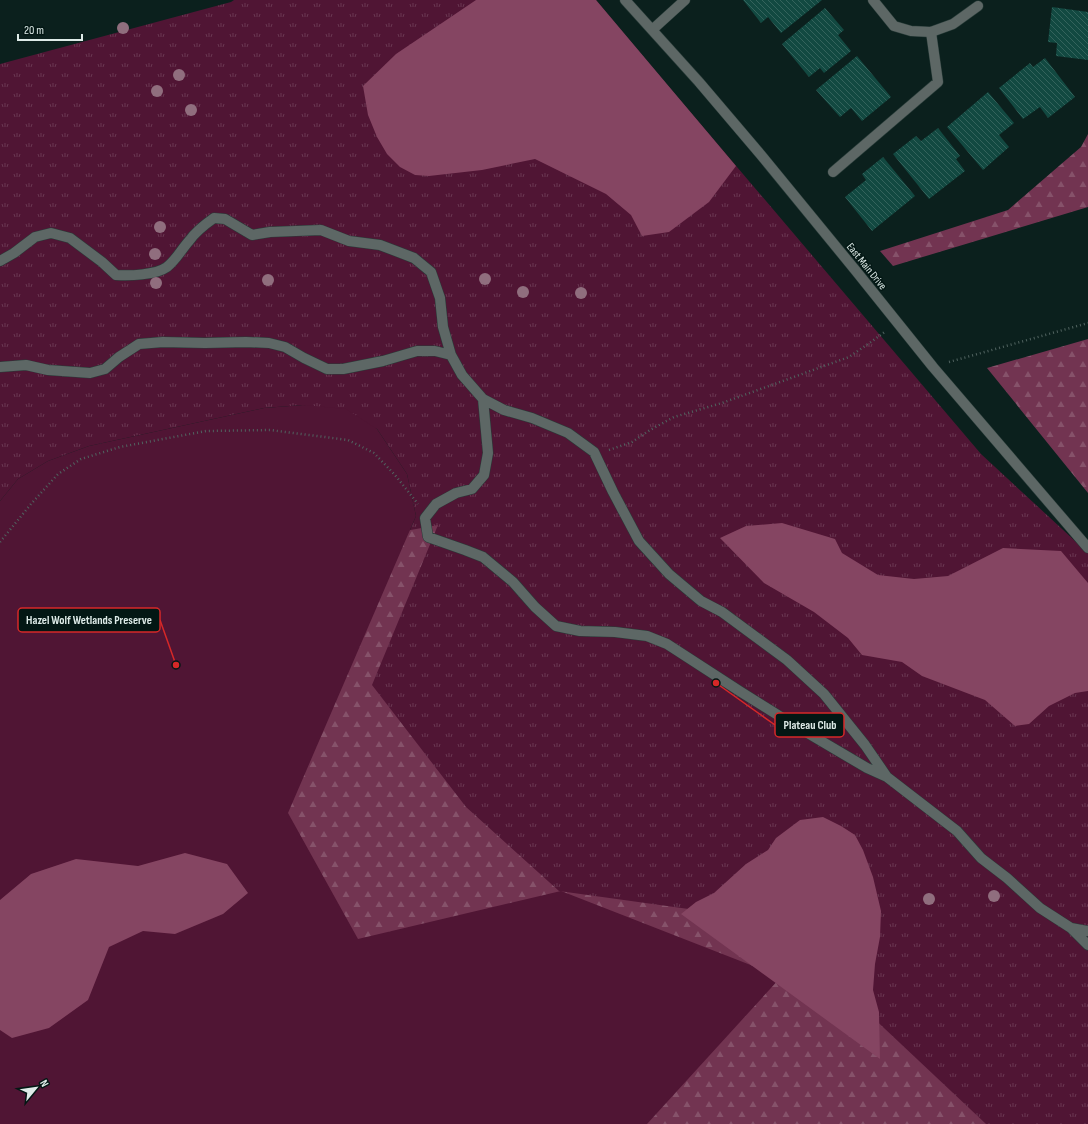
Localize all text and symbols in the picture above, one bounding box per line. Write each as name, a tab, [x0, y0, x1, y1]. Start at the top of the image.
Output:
scale bar	[18, 16, 82, 42]
text: 20 m	[24, 23, 44, 38]
street label: East Main Drive	[844, 240, 889, 292]
callout: Hazel Wolf Wetlands Preserve	[18, 608, 160, 632]
text: Hazel Wolf Wetlands Preserve	[26, 613, 152, 628]
callout: Plateau Club	[775, 713, 844, 737]
text: Plateau Club	[784, 718, 836, 733]
north arrow	[16, 1068, 56, 1108]
text: N	[37, 1078, 51, 1089]

